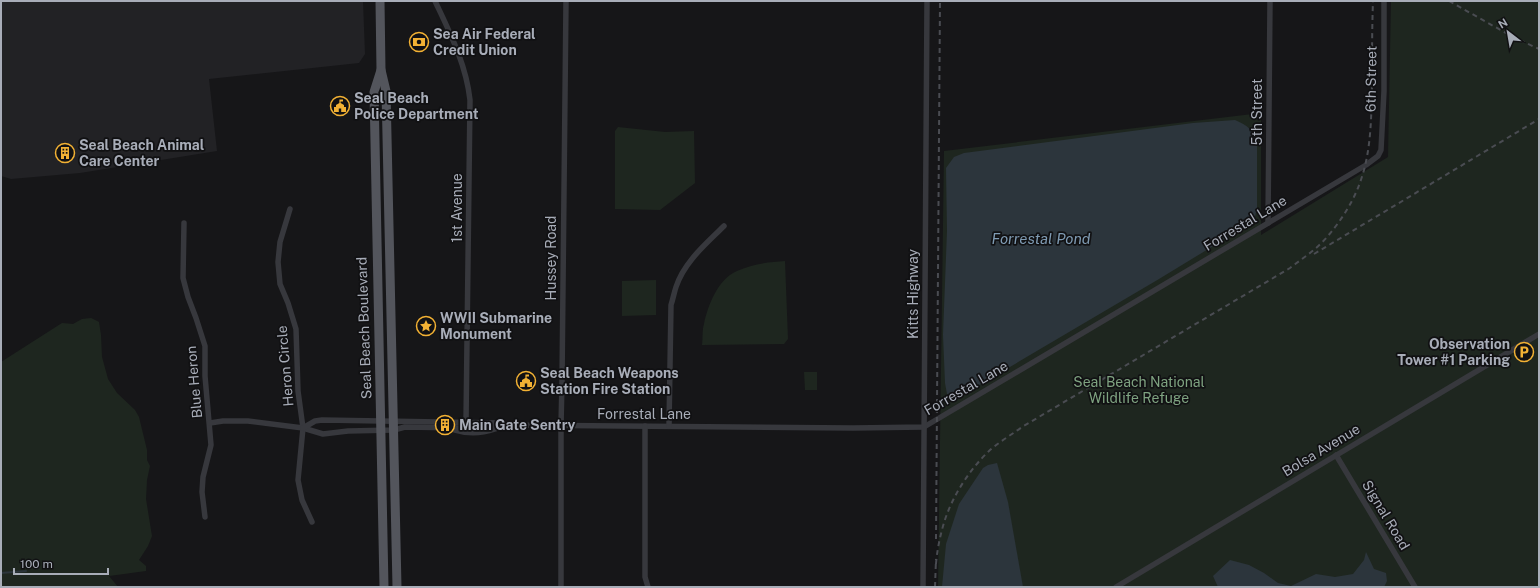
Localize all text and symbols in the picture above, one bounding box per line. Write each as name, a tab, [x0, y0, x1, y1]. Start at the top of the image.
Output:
north arrow	[1488, 12, 1528, 52]
text: N	[1496, 16, 1510, 31]
place label: Sea Air Federal Credit Union	[433, 26, 536, 58]
bank icon: Sea Air Federal Credit Union	[408, 31, 430, 53]
street label: 6th Street	[1362, 46, 1380, 112]
street label: 5th Street	[1249, 79, 1265, 145]
place label: Seal Beach Police Department	[354, 90, 479, 122]
public building icon: Seal Beach Police Department	[329, 95, 351, 117]
place label: Seal Beach Animal Care Center	[79, 137, 205, 169]
building icon: Seal Beach Animal Care Center	[54, 142, 76, 164]
street label: 1st Avenue	[449, 173, 465, 243]
street label: Forrestal Lane	[1201, 192, 1289, 254]
street label: Hussey Road	[543, 216, 559, 300]
water label: Forrestal Pond	[992, 230, 1091, 247]
street label: Kitts Highway	[905, 248, 921, 339]
street label: Seal Beach Boulevard	[354, 257, 374, 399]
place label: WWII Submarine Monument	[440, 310, 552, 342]
place icon: WWII Submarine Monument	[415, 315, 437, 337]
street label: Heron Circle	[273, 325, 297, 407]
place label: Observation Tower #1 Parking	[1397, 336, 1510, 368]
parking icon: Observation Tower #1 Parking	[1513, 341, 1535, 363]
street label: Blue Heron	[183, 345, 205, 419]
street label: Forrestal Lane	[921, 358, 1011, 418]
place label: Seal Beach Weapons Station Fire Station	[540, 365, 679, 397]
public building icon: Seal Beach Weapons Station Fire Station	[515, 370, 537, 392]
park label: Seal Beach National Wildlife Refuge	[1073, 374, 1205, 406]
street label: Forrestal Lane	[597, 406, 691, 422]
building icon: Main Gate Sentry	[434, 414, 456, 436]
place label: Main Gate Sentry	[459, 417, 576, 433]
street label: Bolsa Avenue	[1279, 421, 1363, 479]
street label: Signal Road	[1359, 477, 1413, 553]
scale bar	[14, 550, 108, 576]
text: 100 m	[20, 557, 53, 571]

